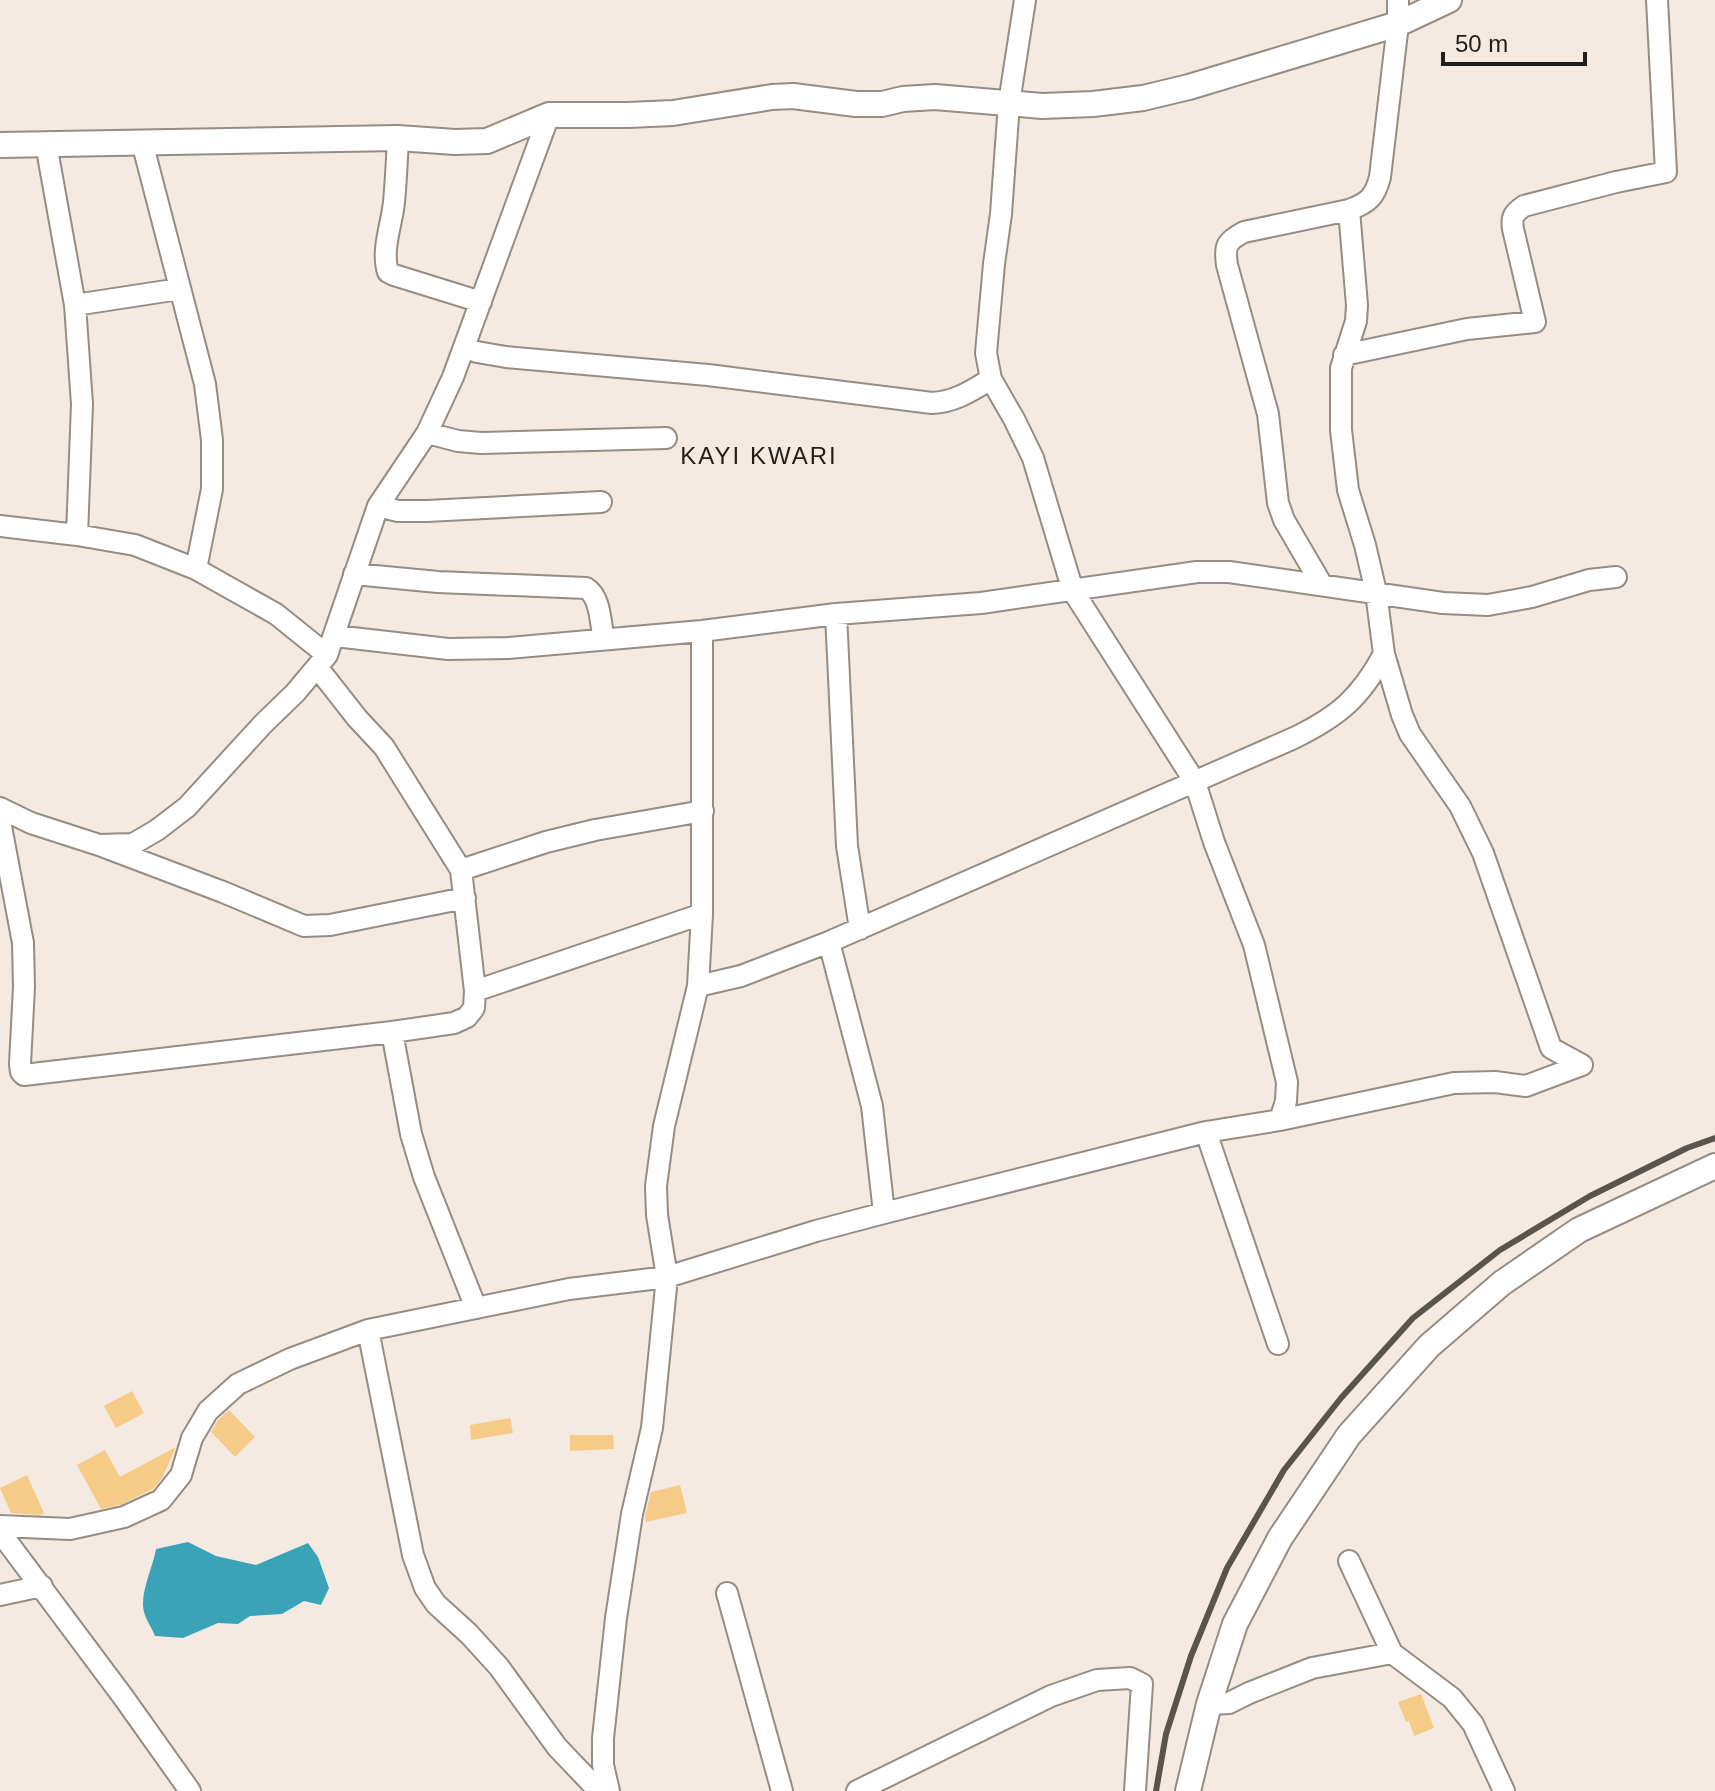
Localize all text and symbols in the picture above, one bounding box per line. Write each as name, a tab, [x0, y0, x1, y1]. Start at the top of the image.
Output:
scale bar	[1443, 16, 1585, 66]
text: 50 m	[1455, 30, 1508, 57]
district label: KAYI KWARI	[680, 442, 838, 469]

